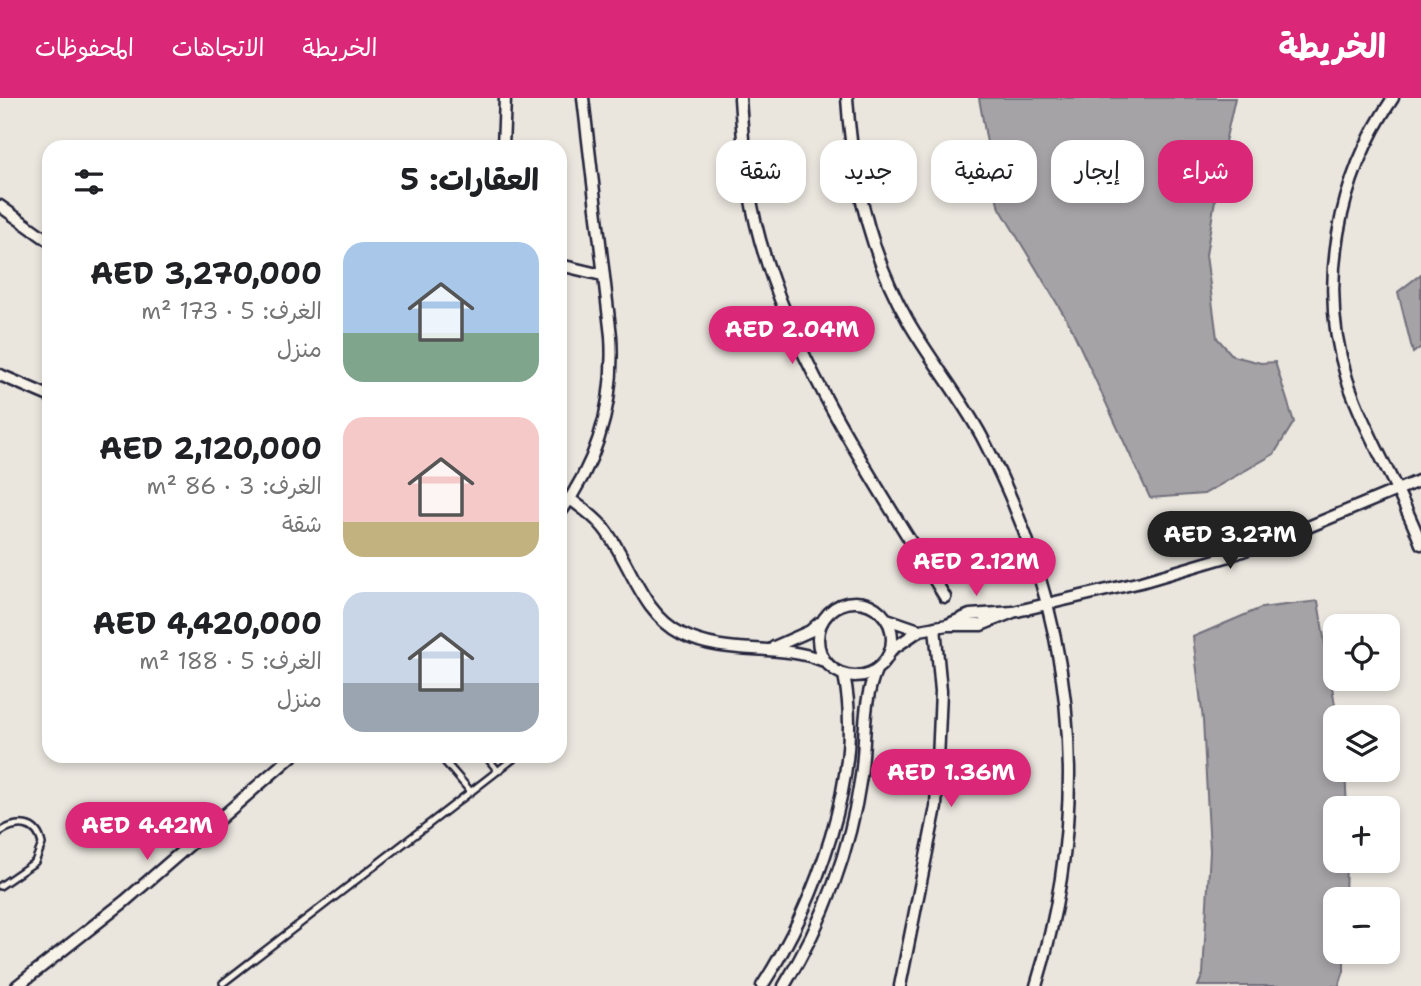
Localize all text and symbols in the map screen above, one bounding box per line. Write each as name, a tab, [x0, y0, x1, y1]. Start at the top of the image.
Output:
text: الخريطة	[1279, 24, 1386, 69]
text: المحفوظات	[35, 32, 134, 64]
text: الاتجاهات	[172, 32, 265, 64]
text: الخريطة	[303, 32, 377, 64]
chip: شقة	[716, 140, 806, 203]
chip: جديد	[820, 140, 917, 203]
chip: تصفية	[931, 140, 1037, 203]
chip: إيجار	[1051, 140, 1144, 203]
chip: شراء	[1158, 140, 1253, 203]
text: العقارات: 5	[400, 159, 539, 200]
icon: filters	[70, 163, 108, 201]
text: AED 3,270,000	[90, 253, 322, 294]
icon: home	[399, 270, 483, 354]
text: الغرف: 5 · 173 m²	[141, 296, 322, 326]
pin: AED 2.04M	[712, 306, 872, 366]
text: AED 2.04M	[725, 314, 859, 344]
text: منزل	[277, 334, 322, 364]
text: AED 2,120,000	[99, 428, 322, 469]
icon: home	[399, 445, 483, 529]
text: الغرف: 3 · 86 m²	[147, 471, 322, 501]
text: شقة	[282, 509, 322, 539]
pin: AED 3.27M	[1150, 512, 1310, 571]
text: AED 3.27M	[1163, 519, 1297, 549]
pin: AED 2.12M	[896, 538, 1056, 598]
text: AED 2.12M	[913, 546, 1039, 576]
text: AED 4,420,000	[93, 603, 322, 644]
map controls	[1323, 614, 1400, 964]
button: locate	[1323, 614, 1400, 691]
icon: home	[399, 620, 483, 704]
text: الغرف: 5 · 188 m²	[139, 646, 322, 676]
text: منزل	[277, 684, 322, 714]
button: layers	[1323, 705, 1400, 782]
pin: AED 1.36M	[871, 750, 1031, 809]
text: AED 1.36M	[887, 757, 1015, 787]
button: +	[1323, 796, 1400, 873]
pin: AED 4.42M	[67, 802, 227, 862]
text: AED 4.42M	[81, 810, 213, 840]
button: −	[1323, 887, 1400, 964]

